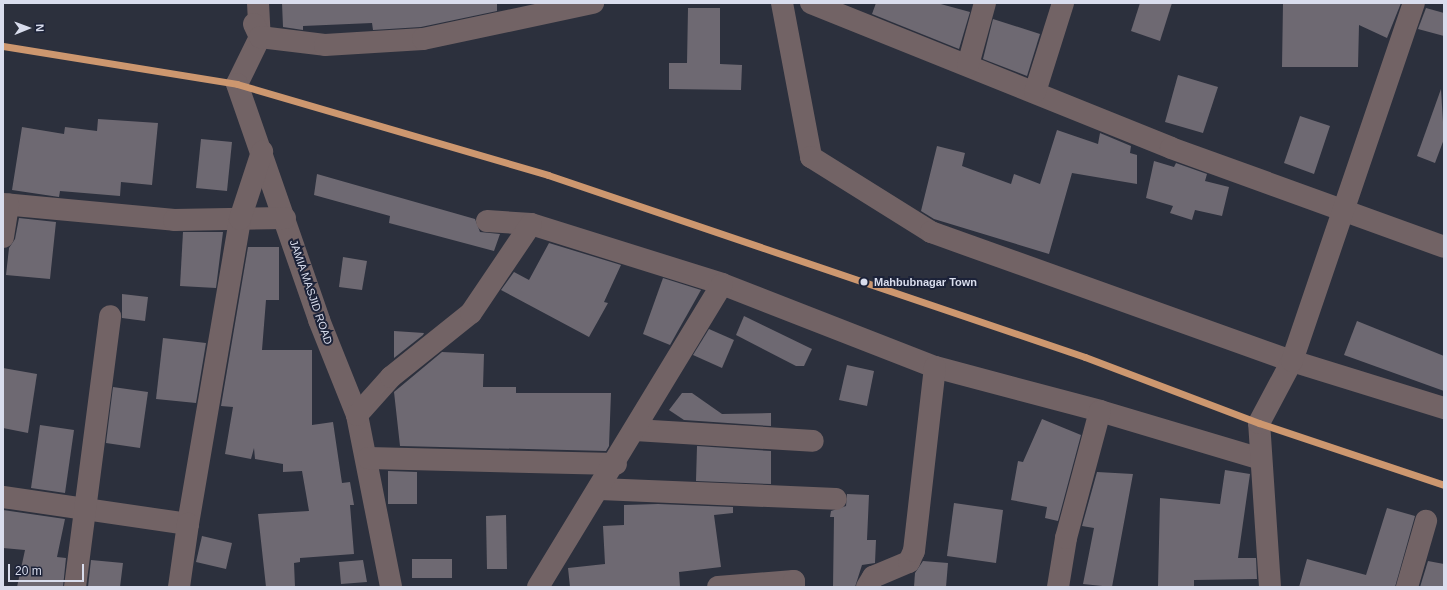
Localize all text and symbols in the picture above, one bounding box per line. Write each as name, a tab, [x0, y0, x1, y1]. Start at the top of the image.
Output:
north arrow	[8, 8, 48, 48]
text: N	[34, 24, 46, 32]
street label: JAMIA MASJID ROAD	[287, 238, 335, 346]
marker: Mahbubnagar Town	[857, 275, 871, 289]
place label: Mahbubnagar Town	[874, 275, 977, 289]
scale bar	[10, 556, 86, 582]
text: 20 m	[15, 564, 42, 578]

